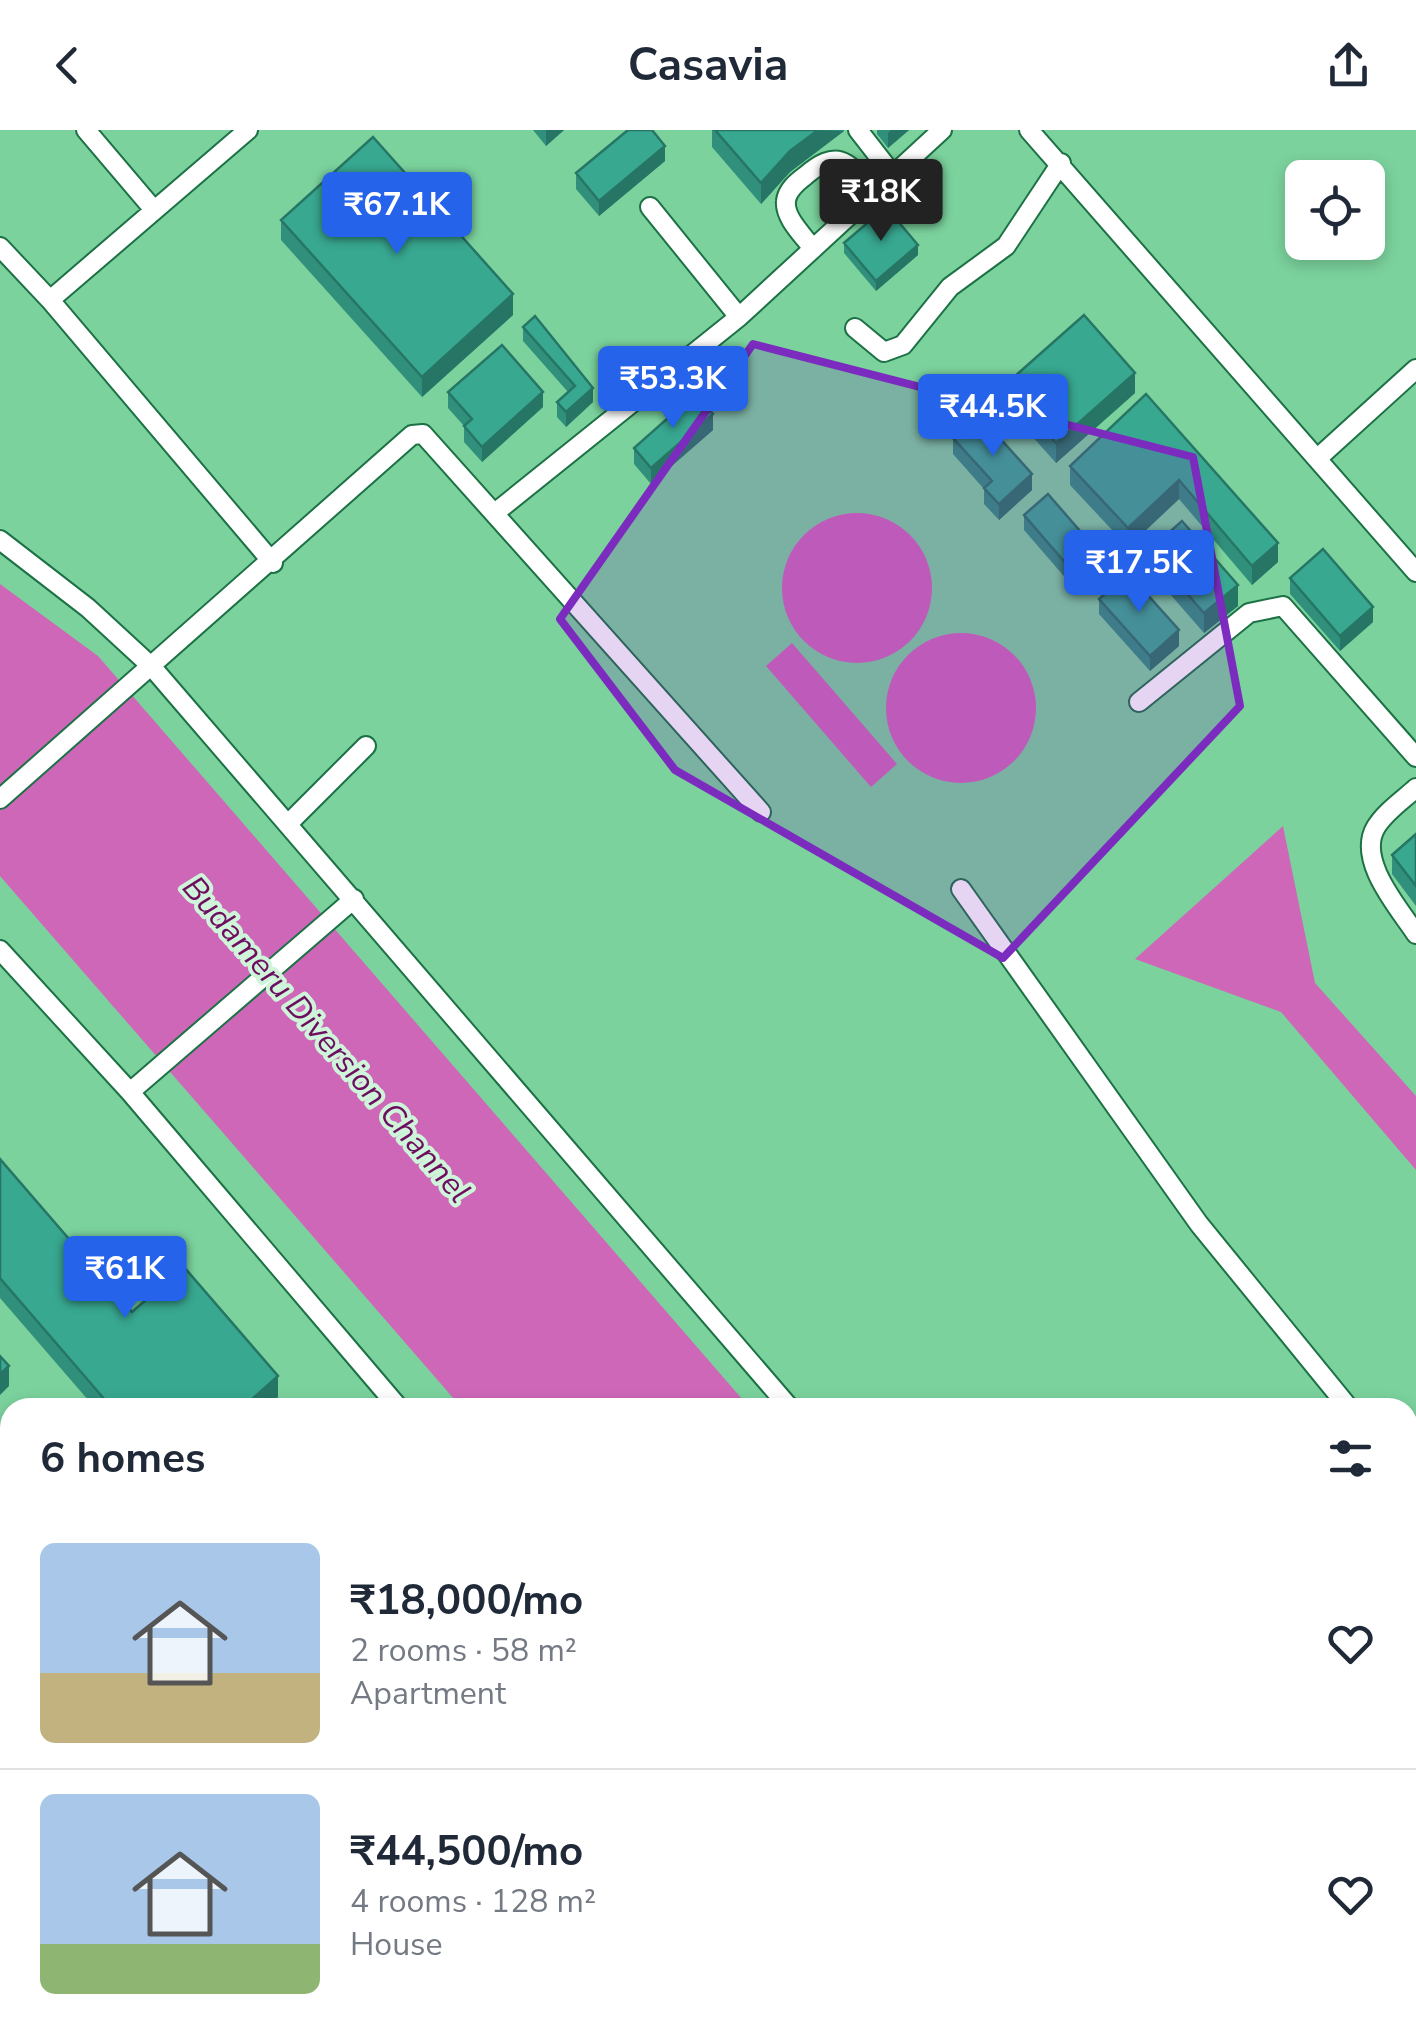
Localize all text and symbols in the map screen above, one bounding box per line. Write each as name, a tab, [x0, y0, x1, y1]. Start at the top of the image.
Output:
text: Casavia	[628, 35, 788, 96]
icon: back	[40, 38, 95, 93]
icon: share	[1321, 38, 1376, 93]
pin: ₹18K	[822, 159, 940, 244]
map controls	[1285, 160, 1385, 260]
button: locate	[1285, 160, 1385, 260]
text: ₹18K	[842, 170, 920, 213]
pin: ₹67.1K	[316, 172, 478, 257]
text: ₹67.1K	[344, 183, 450, 226]
pin: ₹53.3K	[592, 346, 754, 431]
text: ₹53.3K	[620, 357, 726, 400]
pin: ₹44.5K	[912, 374, 1074, 459]
text: ₹44.5K	[940, 385, 1046, 428]
pin: ₹17.5K	[1058, 530, 1220, 615]
text: ₹17.5K	[1086, 541, 1192, 584]
water label: Budameru Diversion Channel	[173, 867, 480, 1212]
pin: ₹61K	[66, 1236, 184, 1321]
text: ₹61K	[86, 1247, 164, 1290]
text: 6 homes	[40, 1430, 205, 1487]
icon: filters	[1323, 1431, 1378, 1486]
text: ₹18,000/mo	[350, 1572, 583, 1629]
icon: home	[120, 1583, 240, 1703]
icon: heart	[1323, 1616, 1378, 1671]
text: 2 rooms · 58 m²	[350, 1629, 577, 1672]
text: Apartment	[350, 1672, 506, 1715]
text: ₹44,500/mo	[350, 1823, 583, 1880]
icon: home	[120, 1834, 240, 1954]
icon: heart	[1323, 1867, 1378, 1922]
text: 4 rooms · 128 m²	[350, 1880, 596, 1923]
text: House	[350, 1923, 443, 1966]

